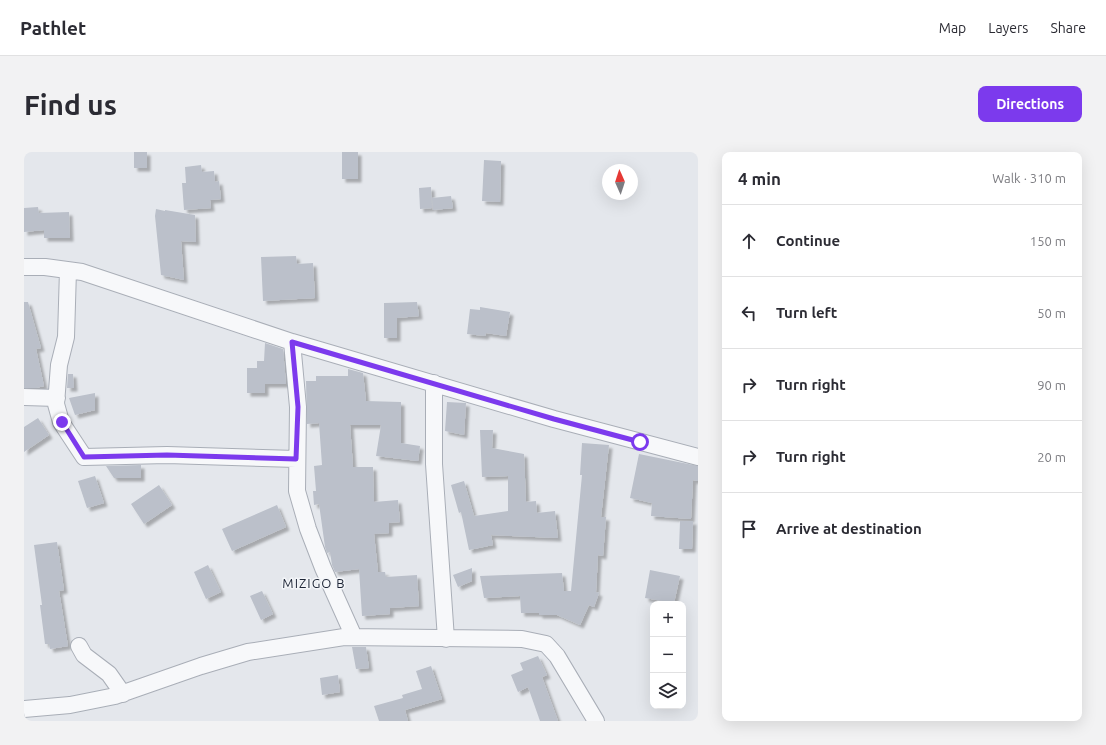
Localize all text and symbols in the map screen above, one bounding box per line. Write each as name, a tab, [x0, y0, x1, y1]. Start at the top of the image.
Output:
text: Pathlet	[20, 17, 86, 39]
text: Map	[939, 20, 966, 36]
text: Layers	[988, 20, 1028, 36]
text: Share	[1050, 20, 1086, 36]
button: Directions	[978, 86, 1082, 122]
text: Find us	[24, 89, 117, 120]
north arrow	[602, 164, 638, 200]
text: 4 min	[738, 169, 781, 188]
text: Walk · 310 m	[992, 171, 1066, 185]
icon: ahead	[738, 230, 760, 252]
text: Continue	[776, 232, 840, 249]
text: 150 m	[1030, 234, 1066, 248]
icon: left	[738, 302, 760, 324]
text: Turn left	[776, 304, 837, 321]
text: 50 m	[1037, 306, 1066, 320]
icon: right	[738, 374, 760, 396]
text: Turn right	[776, 376, 846, 393]
text: 90 m	[1037, 378, 1066, 392]
route end	[53, 413, 71, 431]
route start	[631, 433, 649, 451]
icon: right	[738, 446, 760, 468]
text: Turn right	[776, 448, 846, 465]
text: 20 m	[1037, 450, 1066, 464]
icon: arrive	[738, 518, 760, 540]
text: Arrive at destination	[776, 520, 922, 537]
district label: MIZIGO B	[282, 576, 346, 590]
map controls	[650, 601, 686, 709]
button: +	[650, 601, 686, 637]
button: −	[650, 637, 686, 673]
button: layers	[650, 673, 686, 709]

